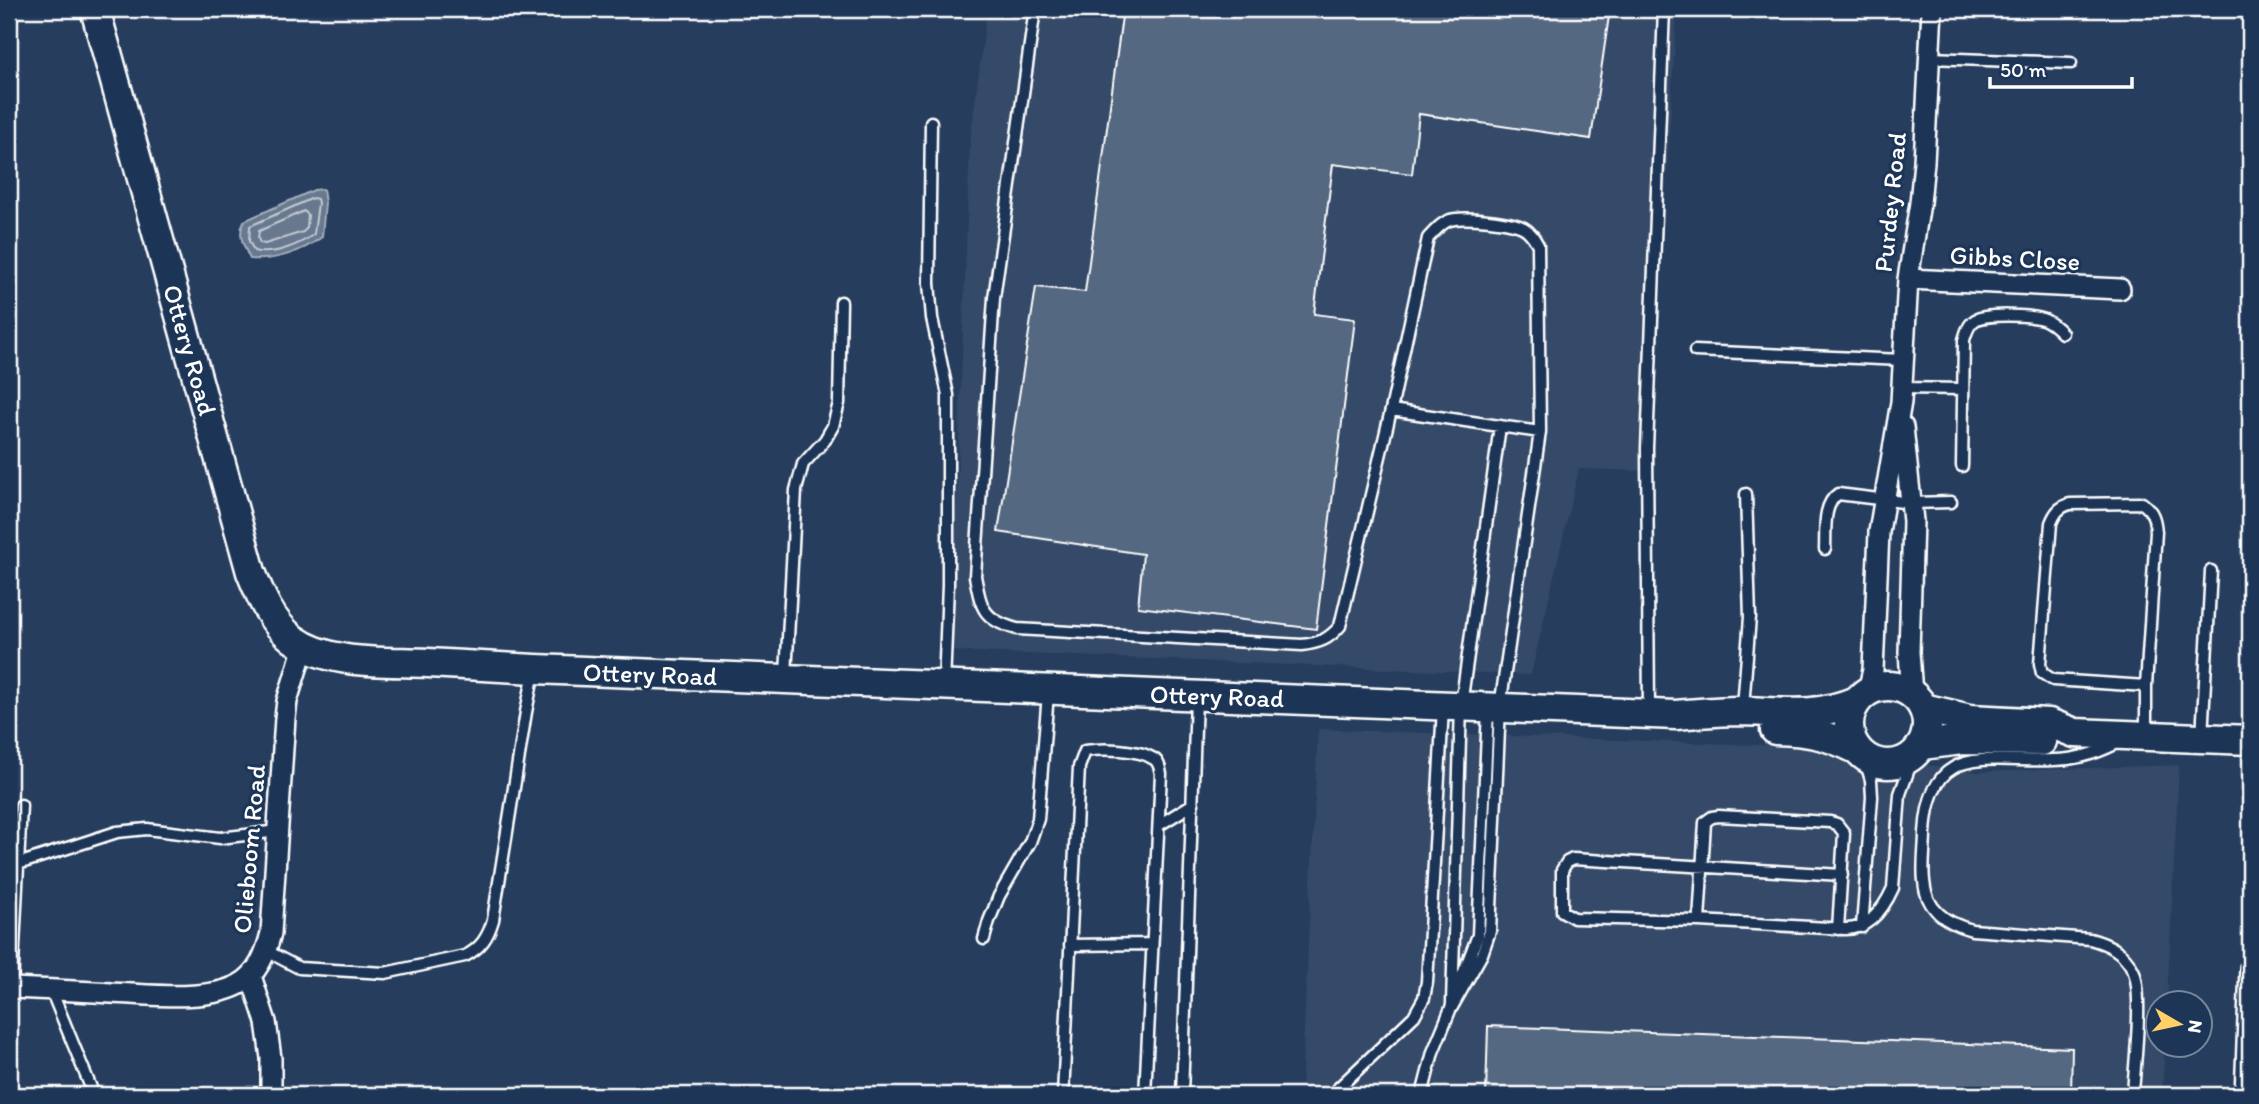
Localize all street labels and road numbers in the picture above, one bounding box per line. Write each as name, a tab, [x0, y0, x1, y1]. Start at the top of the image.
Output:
street label: Purdey Road	[1867, 130, 1913, 274]
street label: Gibbs Close	[1949, 239, 2081, 277]
street label: Ottery Road	[156, 281, 224, 419]
street label: Ottery Road	[582, 656, 718, 692]
street label: Ottery Road	[1149, 678, 1285, 714]
street label: Olieboom Road	[226, 762, 272, 935]

